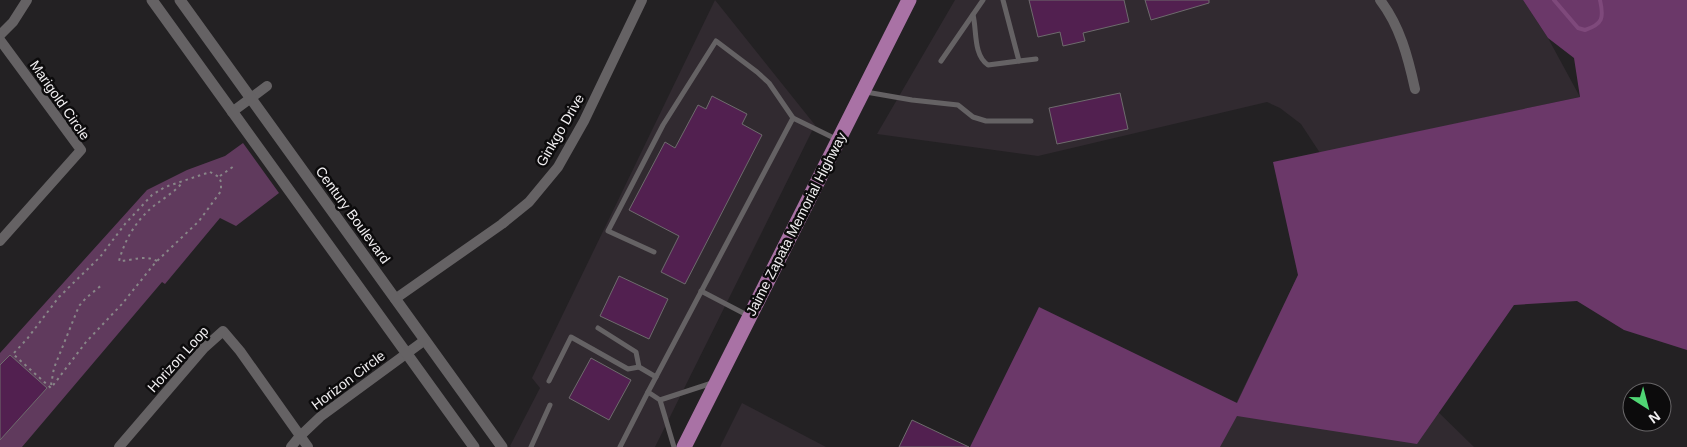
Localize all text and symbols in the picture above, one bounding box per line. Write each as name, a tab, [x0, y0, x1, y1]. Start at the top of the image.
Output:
street label: Marigold Circle	[27, 57, 93, 143]
street label: Ginkgo Drive	[533, 91, 587, 169]
street label: Jaime Zapata Memorial Highway	[743, 130, 849, 318]
street label: Century Boulevard	[312, 163, 394, 267]
street label: Horizon Loop	[144, 323, 212, 395]
street label: Horizon Circle	[308, 347, 388, 413]
north arrow	[1622, 382, 1672, 432]
text: N	[1646, 408, 1663, 427]

